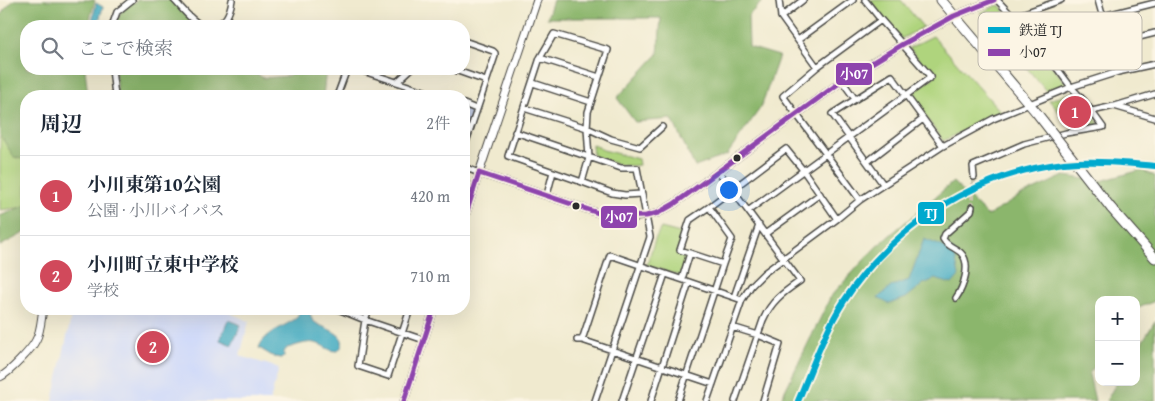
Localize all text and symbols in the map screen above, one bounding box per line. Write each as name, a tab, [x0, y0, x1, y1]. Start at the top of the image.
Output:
legend	[978, 12, 1142, 70]
search box	[20, 20, 470, 75]
text: 鉄道 TJ	[1019, 20, 1062, 40]
icon: search	[38, 34, 66, 62]
text: ここで検索	[78, 34, 173, 62]
text: 小07	[1019, 42, 1047, 62]
line badge: 小07	[835, 62, 873, 86]
text: 小07	[840, 64, 868, 84]
pin: 1	[1059, 93, 1091, 131]
text: 周辺	[40, 108, 82, 139]
text: 2件	[426, 111, 450, 135]
unlabelled marker	[732, 153, 742, 163]
text: 小川東第10公園	[87, 170, 221, 198]
your location	[716, 177, 742, 203]
text: 1	[52, 184, 60, 208]
text: 420 m	[410, 184, 450, 208]
text: 公園 · 小川バイパス	[87, 198, 224, 222]
unlabelled marker	[571, 201, 581, 211]
line badge: TJ	[917, 201, 945, 225]
text: TJ	[924, 203, 938, 223]
line badge: 小07	[600, 205, 638, 229]
text: 小07	[605, 207, 633, 227]
text: 小川町立東中学校	[87, 250, 239, 278]
text: 2	[52, 264, 60, 288]
text: 710 m	[410, 264, 450, 288]
text: 学校	[87, 278, 119, 302]
map controls	[1095, 296, 1140, 386]
button: +	[1095, 296, 1140, 341]
pin: 2	[137, 328, 169, 366]
button: −	[1095, 341, 1140, 386]

